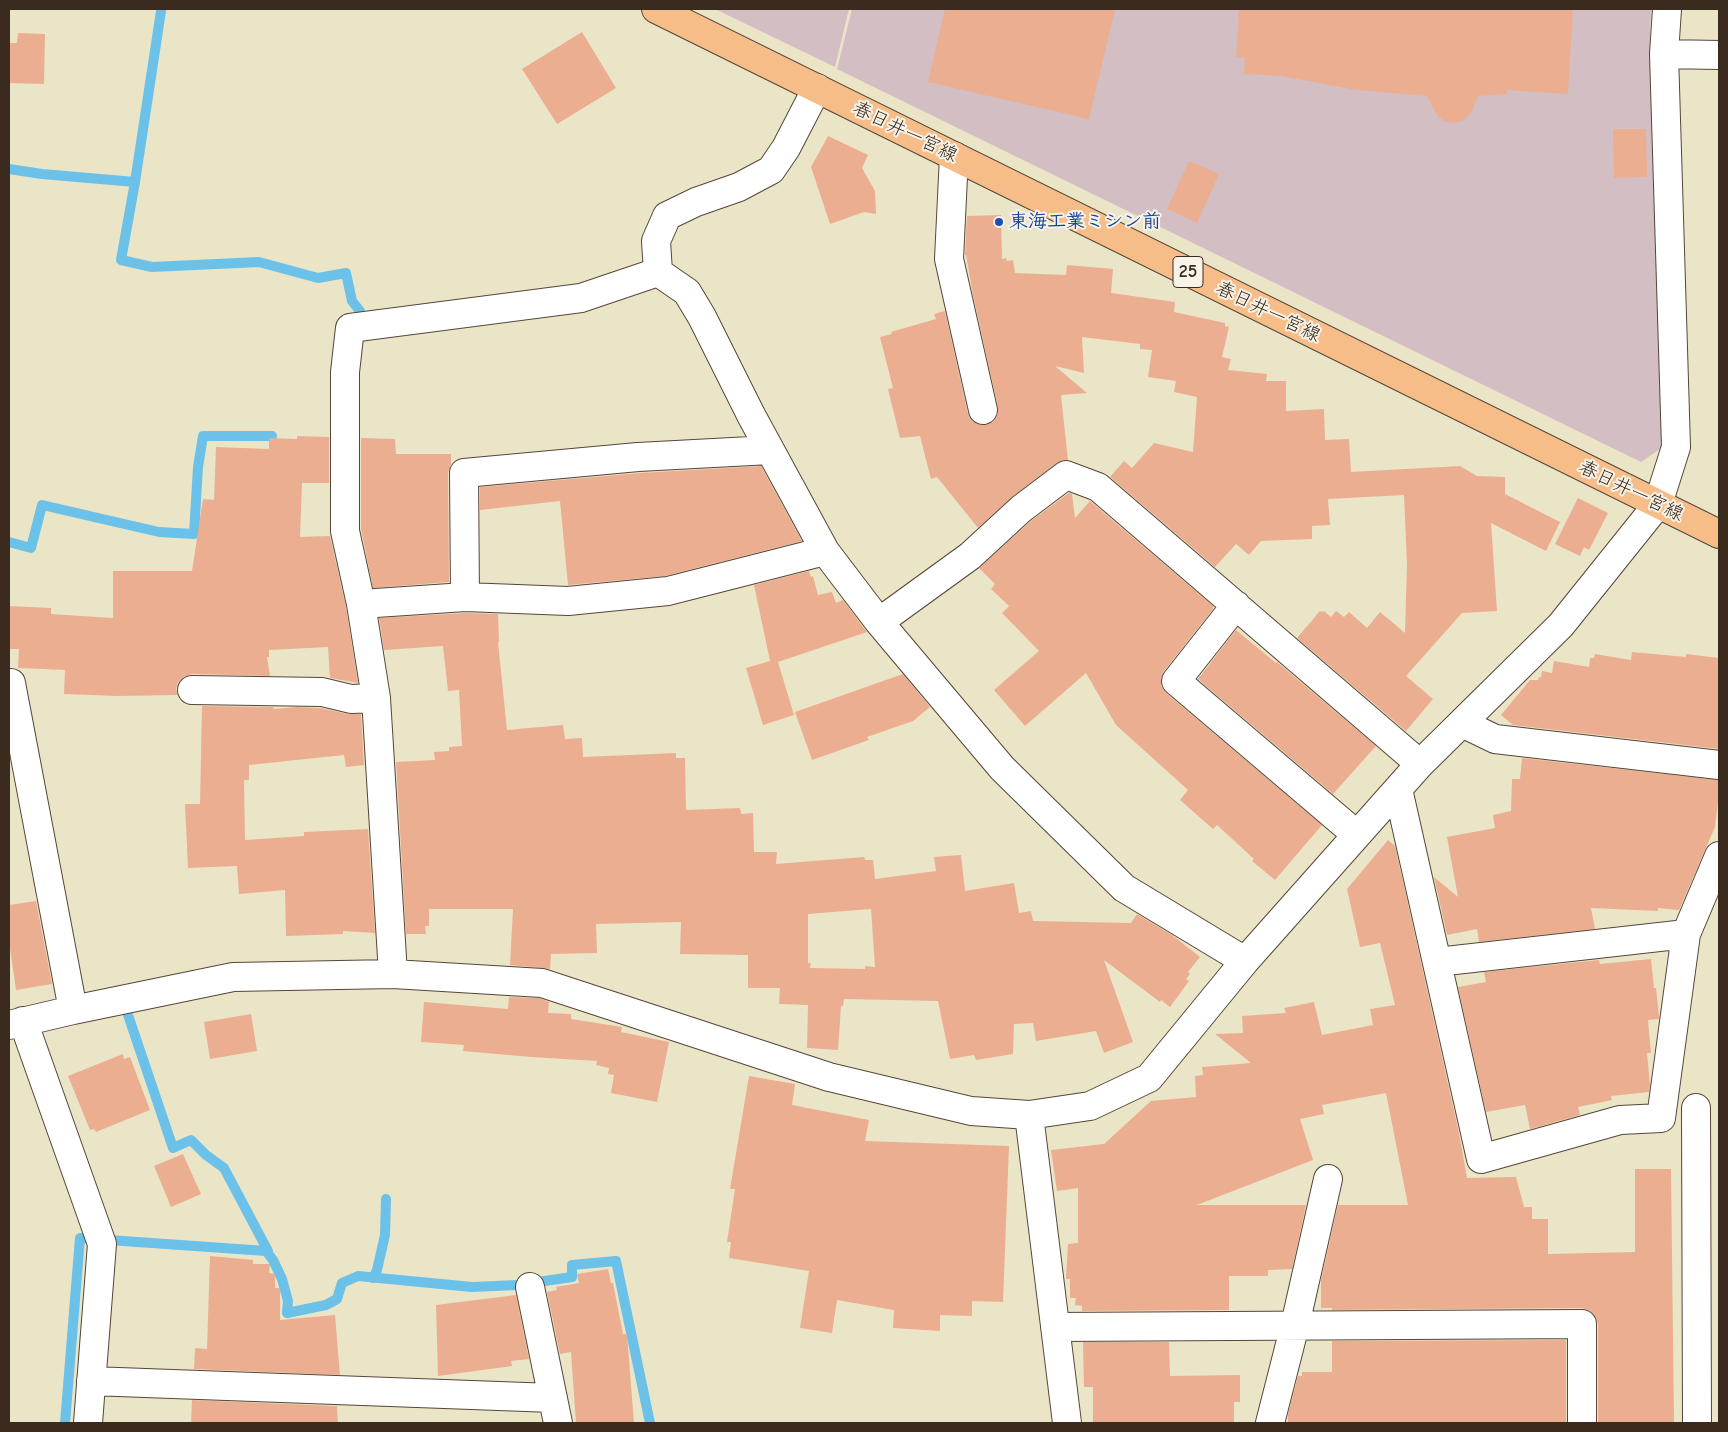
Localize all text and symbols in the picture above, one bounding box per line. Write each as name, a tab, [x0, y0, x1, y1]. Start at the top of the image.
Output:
street label: 春日井一宮線	[849, 97, 961, 167]
place label: 東海工業ミシン前	[1009, 211, 1161, 233]
marker: 東海工業ミシン前	[993, 216, 1005, 228]
road number: 25	[1173, 256, 1203, 288]
street label: 春日井一宮線	[1212, 277, 1324, 347]
street label: 春日井一宮線	[1575, 456, 1687, 526]

